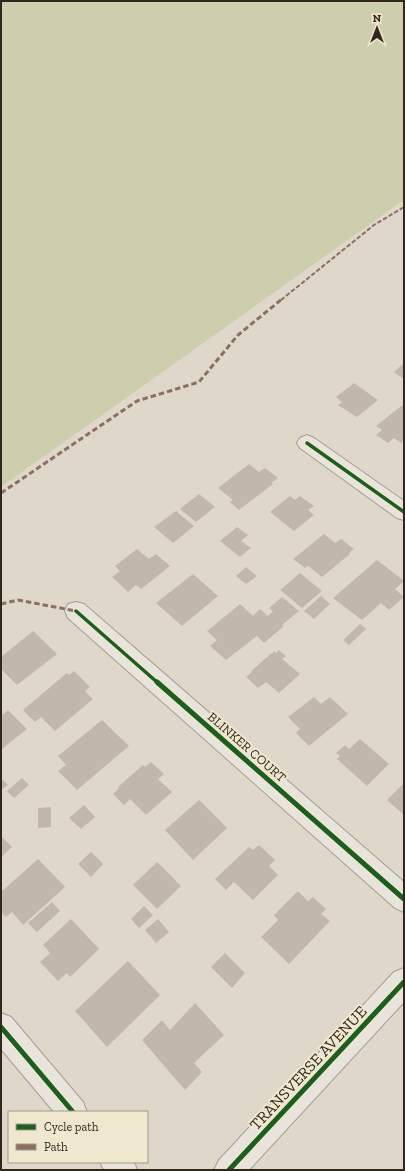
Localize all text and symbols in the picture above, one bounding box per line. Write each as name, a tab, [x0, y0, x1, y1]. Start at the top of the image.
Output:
north arrow	[357, 8, 397, 48]
text: N	[373, 12, 382, 25]
street label: BLINKER COURT	[205, 709, 289, 785]
street label: TRANSVERSE AVENUE	[245, 1002, 371, 1134]
legend	[8, 1111, 148, 1163]
text: Cycle path	[44, 1120, 99, 1134]
text: Path	[44, 1140, 68, 1154]

